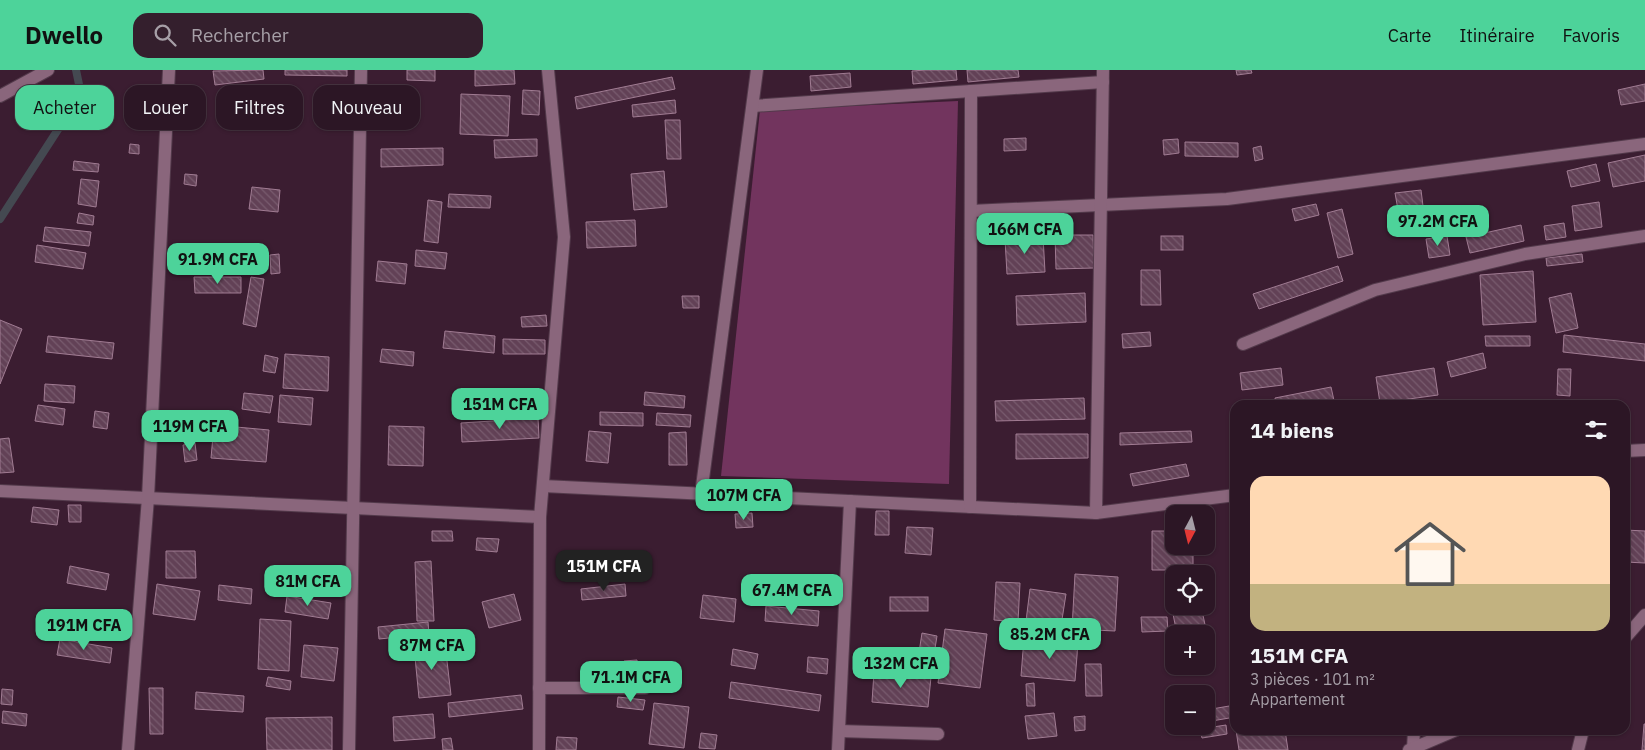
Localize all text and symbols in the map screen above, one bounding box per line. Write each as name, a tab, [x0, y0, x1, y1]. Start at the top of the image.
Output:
search box	[133, 13, 483, 58]
text: Dwello	[25, 19, 103, 51]
icon: search	[151, 21, 179, 49]
text: Rechercher	[191, 23, 289, 47]
text: Carte	[1388, 24, 1431, 47]
text: Itinéraire	[1459, 24, 1535, 47]
text: Favoris	[1563, 24, 1620, 47]
chip: Acheter	[15, 85, 114, 130]
chip: Louer	[124, 85, 206, 130]
chip: Filtres	[216, 85, 303, 130]
chip: Nouveau	[313, 85, 420, 130]
pin: 97.2M CFA	[1381, 204, 1495, 247]
text: 97.2M CFA	[1398, 211, 1478, 231]
pin: 166M CFA	[973, 212, 1077, 255]
text: 166M CFA	[987, 219, 1063, 239]
pin: 91.9M CFA	[161, 242, 275, 285]
text: 91.9M CFA	[178, 249, 258, 269]
pin: 151M CFA	[448, 388, 552, 430]
text: 151M CFA	[462, 394, 538, 414]
pin: 119M CFA	[138, 410, 242, 452]
text: 119M CFA	[152, 416, 228, 436]
text: 14 biens	[1250, 416, 1334, 444]
icon: filters	[1582, 416, 1610, 444]
pin: 107M CFA	[692, 478, 796, 521]
text: 107M CFA	[706, 485, 782, 505]
north arrow	[1165, 505, 1215, 555]
map controls	[1165, 505, 1215, 735]
icon: home	[1385, 509, 1475, 599]
pin: 151M CFA	[552, 550, 656, 592]
text: 151M CFA	[566, 556, 642, 576]
pin: 81M CFA	[262, 564, 354, 607]
button: locate	[1165, 565, 1215, 615]
text: 81M CFA	[275, 571, 341, 591]
pin: 67.4M CFA	[735, 574, 849, 616]
text: 67.4M CFA	[752, 580, 832, 600]
pin: 191M CFA	[32, 608, 136, 651]
text: 191M CFA	[46, 615, 122, 635]
pin: 85.2M CFA	[993, 618, 1107, 660]
text: 85.2M CFA	[1010, 624, 1090, 644]
button: +	[1165, 625, 1215, 675]
pin: 87M CFA	[386, 628, 478, 671]
text: 87M CFA	[399, 635, 465, 655]
text: 151M CFA	[1250, 641, 1348, 669]
pin: 132M CFA	[849, 646, 953, 689]
text: 132M CFA	[863, 653, 939, 673]
pin: 71.1M CFA	[574, 660, 688, 703]
text: 71.1M CFA	[591, 667, 671, 687]
text: 3 pièces · 101 m²	[1250, 669, 1375, 689]
button: −	[1165, 685, 1215, 735]
text: Appartement	[1250, 689, 1345, 709]

